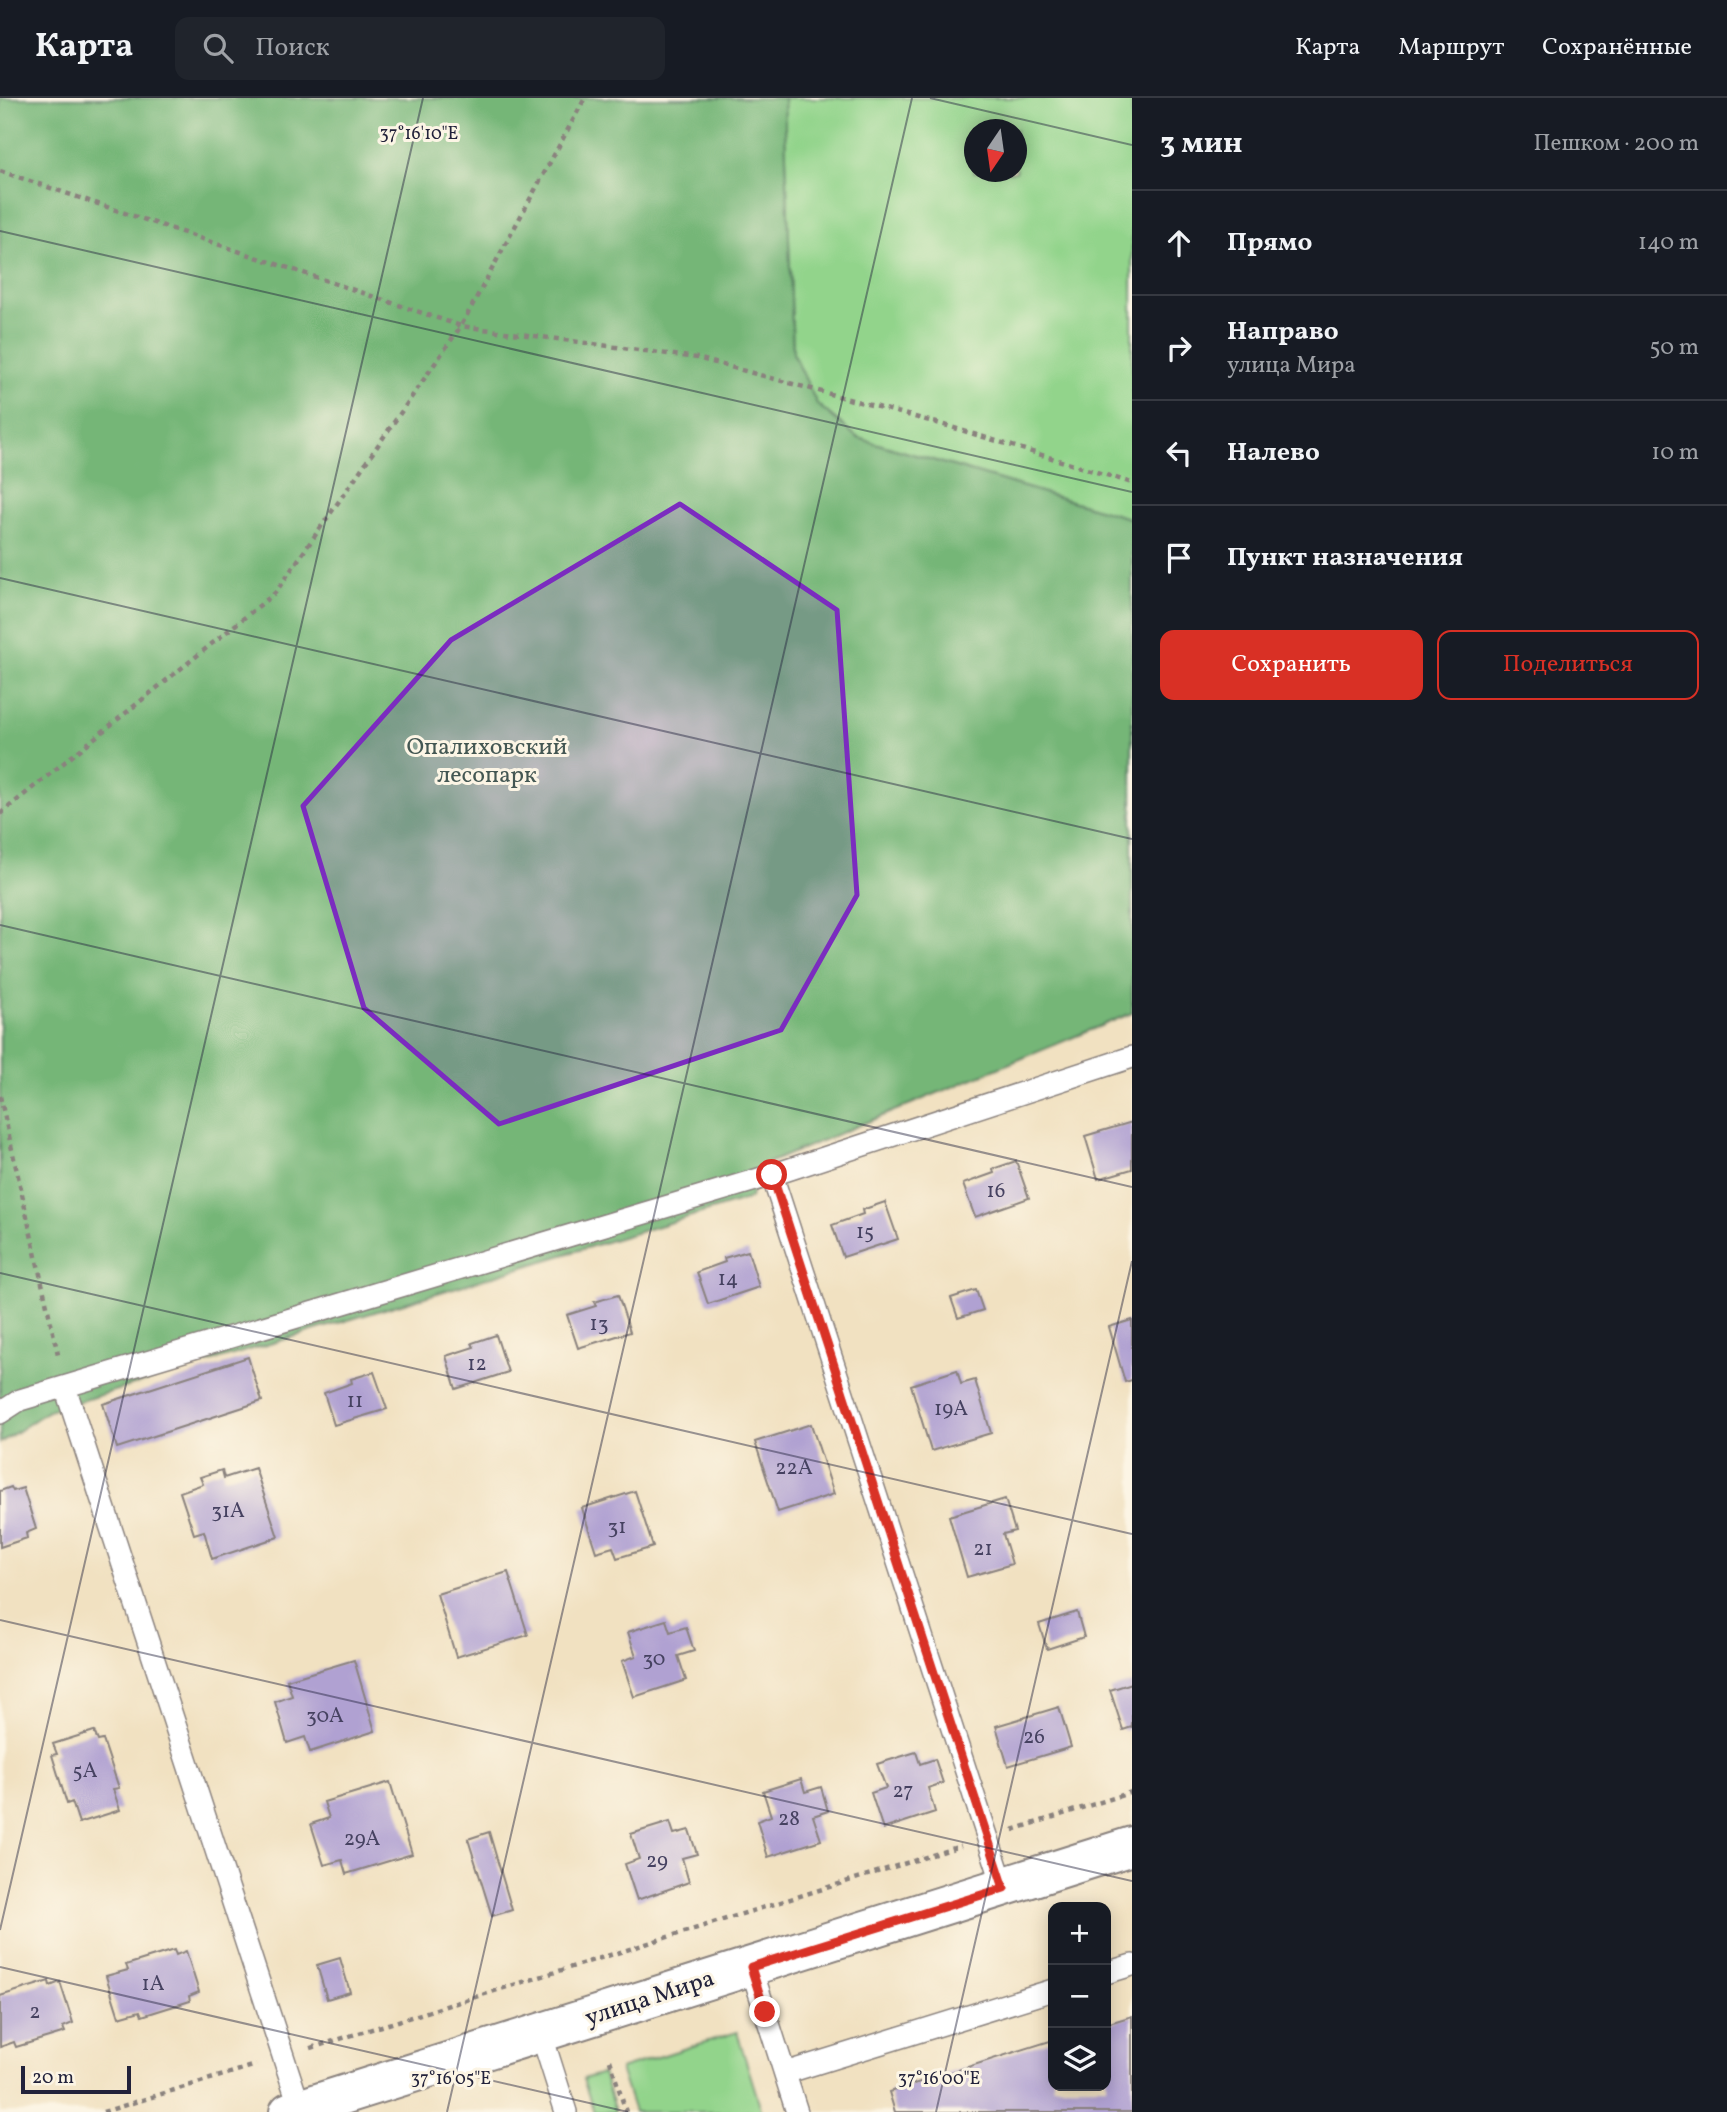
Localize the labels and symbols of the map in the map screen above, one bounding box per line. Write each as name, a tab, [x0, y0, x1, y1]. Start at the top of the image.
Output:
north arrow	[964, 119, 1027, 182]
text: 37°16'10"E	[380, 122, 459, 147]
park label: Опалиховский лесопарк	[407, 731, 567, 793]
route start	[756, 1159, 787, 1190]
house number: 16	[987, 1177, 1005, 1206]
house number: 15	[856, 1218, 874, 1247]
house number: 14	[718, 1265, 738, 1294]
house number: 13	[590, 1310, 608, 1339]
house number: 12	[467, 1350, 487, 1379]
house number: 11	[347, 1387, 363, 1416]
house number: 19А	[934, 1395, 968, 1424]
house number: 22А	[775, 1454, 813, 1483]
house number: 31А	[211, 1497, 245, 1526]
house number: 31	[608, 1513, 626, 1542]
house number: 21	[973, 1535, 993, 1564]
house number: 30	[643, 1645, 665, 1674]
house number: 30А	[306, 1702, 344, 1731]
house number: 26	[1023, 1723, 1045, 1752]
house number: 5А	[73, 1757, 98, 1786]
house number: 27	[893, 1777, 913, 1806]
house number: 28	[778, 1805, 800, 1834]
house number: 29А	[344, 1825, 381, 1854]
house number: 29	[646, 1847, 668, 1876]
street label: улица Мира	[581, 1962, 719, 2036]
house number: 1А	[142, 1970, 165, 1999]
route end	[749, 1996, 780, 2027]
house number: 2	[29, 1998, 41, 2027]
scale bar	[21, 2063, 131, 2095]
text: 37°16'05"E	[411, 2067, 491, 2092]
text: 37°16'00"E	[898, 2067, 980, 2092]

